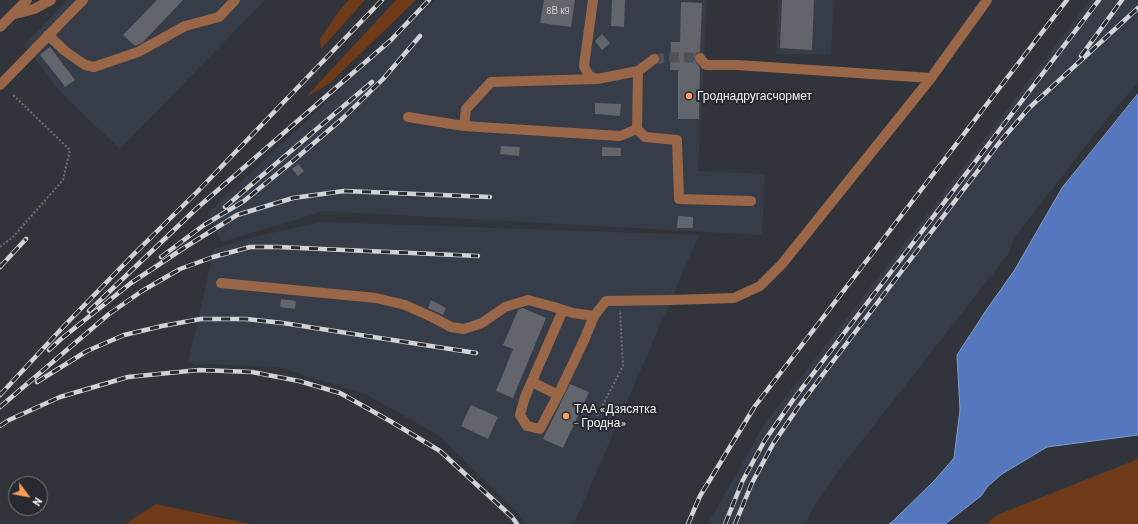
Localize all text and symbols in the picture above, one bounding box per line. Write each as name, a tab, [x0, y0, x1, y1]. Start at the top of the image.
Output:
house number: 8В к9	[546, 5, 570, 17]
place label: Гроднадругасчормет	[697, 89, 812, 103]
marker: Гроднадругасчормет	[684, 91, 694, 101]
place label: ТАА «Дзясятка - Гродна»	[574, 402, 657, 430]
marker: ТАА «Дзясятка - Гродна»	[561, 411, 571, 421]
north arrow	[8, 476, 48, 516]
text: N	[30, 496, 45, 509]

